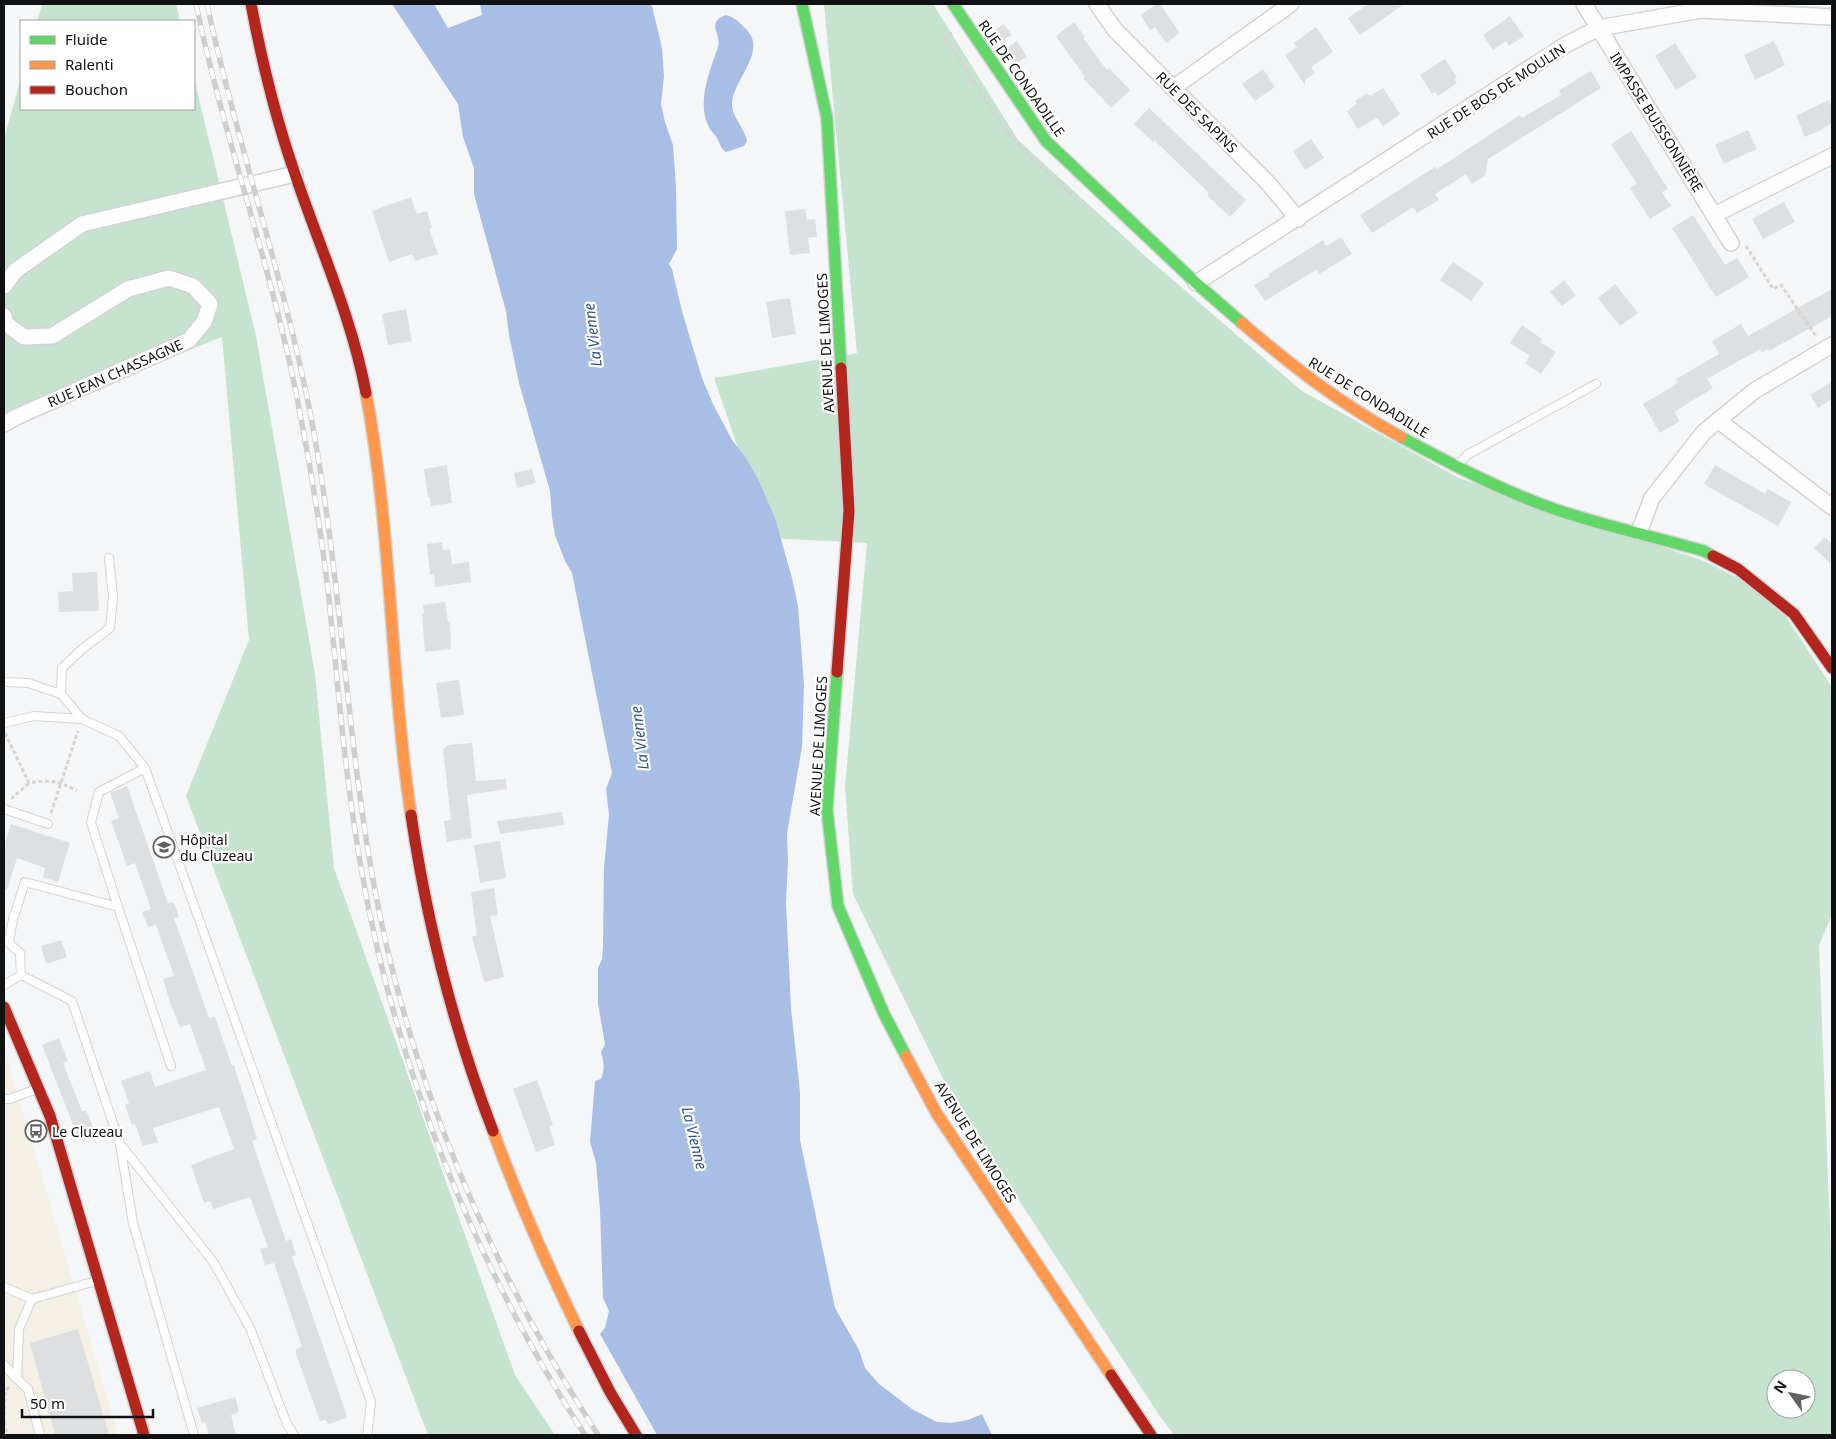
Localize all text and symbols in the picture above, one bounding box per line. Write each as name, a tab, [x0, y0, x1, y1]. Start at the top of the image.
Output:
street label: RUE DE CONDADILLE	[975, 16, 1069, 140]
legend	[20, 20, 195, 110]
text: Fluide	[65, 29, 107, 49]
street label: RUE DE BOS DE MOULIN	[1423, 39, 1569, 143]
street label: IMPASSE BUISSONNIÈRE	[1606, 48, 1708, 196]
text: Ralenti	[65, 54, 114, 74]
street label: RUE DES SAPINS	[1152, 67, 1242, 157]
text: Bouchon	[65, 79, 128, 99]
street label: AVENUE DE LIMOGES	[812, 272, 838, 413]
water label: La Vienne	[578, 301, 606, 368]
street label: RUE JEAN CHASSAGNE	[44, 335, 186, 411]
street label: RUE DE CONDADILLE	[1305, 352, 1433, 442]
street label: AVENUE DE LIMOGES	[805, 675, 831, 816]
water label: La Vienne	[625, 704, 653, 771]
place label: Hôpital du Cluzeau	[180, 830, 253, 865]
school or university icon: Hôpital du Cluzeau	[152, 835, 176, 859]
street label: AVENUE DE LIMOGES	[931, 1078, 1021, 1207]
water label: La Vienne	[678, 1104, 713, 1172]
bus stop icon: Le Cluzeau	[24, 1119, 48, 1143]
place label: Le Cluzeau	[52, 1122, 123, 1141]
north arrow	[1766, 1369, 1816, 1419]
text: N	[1769, 1377, 1791, 1397]
scale bar	[22, 1386, 154, 1418]
text: 50 m	[30, 1393, 65, 1413]

